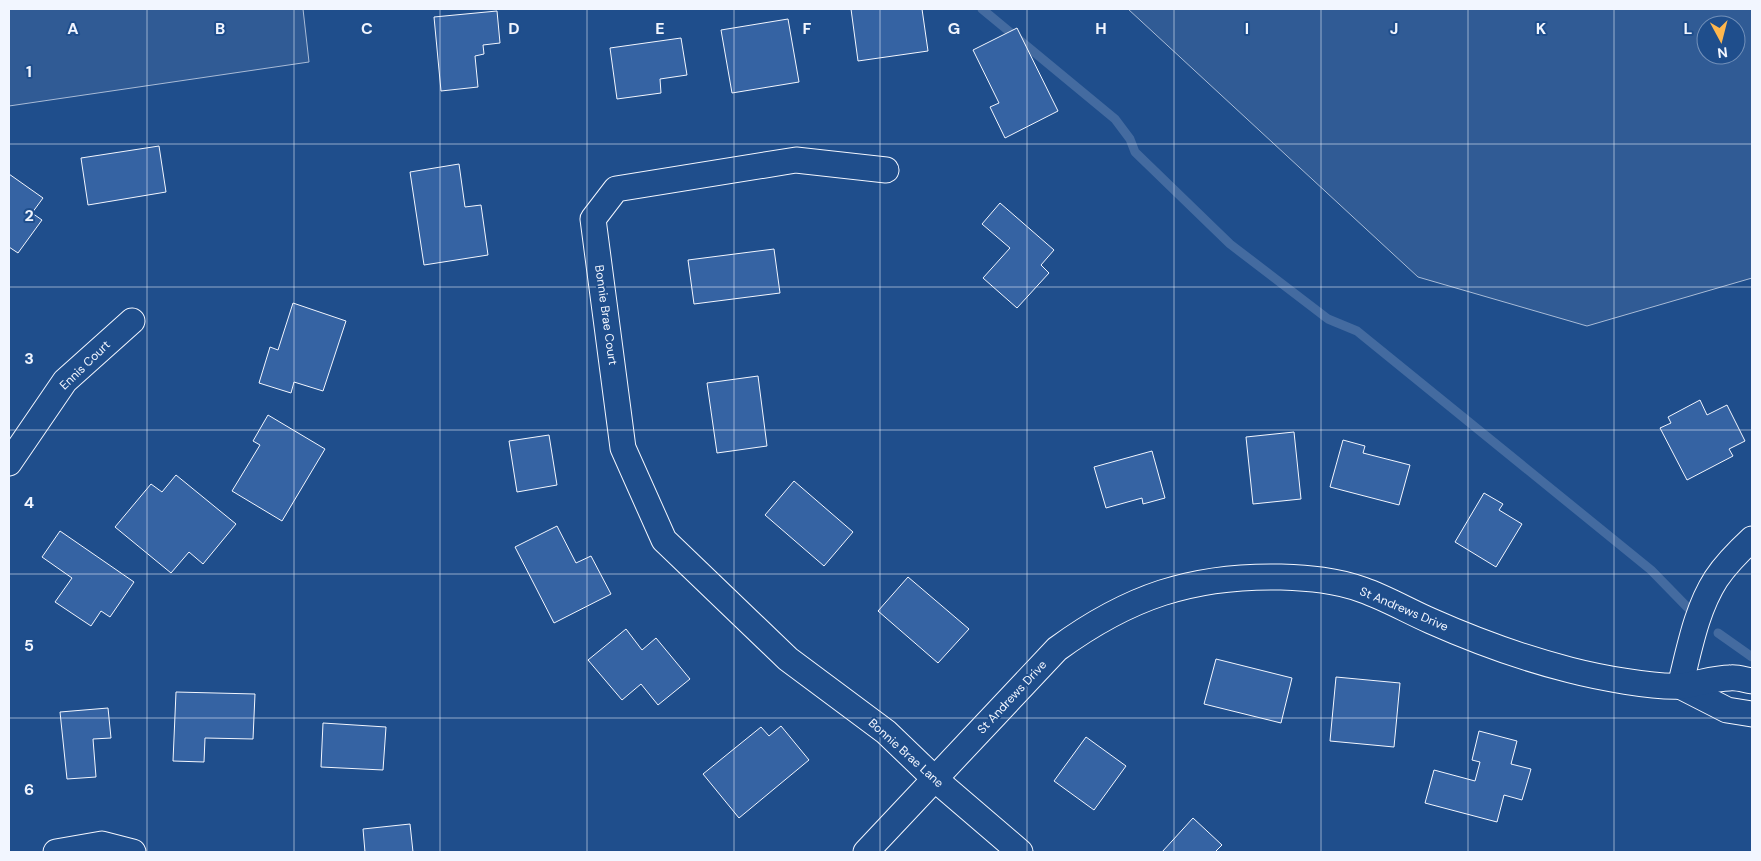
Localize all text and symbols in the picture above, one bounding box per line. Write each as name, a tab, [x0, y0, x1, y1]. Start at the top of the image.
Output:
north arrow	[1696, 15, 1746, 65]
text: A	[67, 18, 79, 39]
text: B	[215, 18, 225, 39]
text: C	[361, 18, 373, 39]
text: D	[508, 18, 520, 39]
text: E	[655, 18, 665, 39]
text: F	[803, 18, 812, 39]
text: G	[948, 18, 960, 39]
text: H	[1095, 18, 1107, 39]
text: I	[1245, 18, 1249, 39]
text: J	[1390, 18, 1398, 39]
text: K	[1536, 18, 1547, 39]
text: L	[1684, 18, 1693, 39]
text: N	[1716, 43, 1729, 62]
text: 1	[26, 61, 32, 82]
text: 2	[24, 205, 34, 226]
street label: Bonnie Brae Court	[591, 264, 621, 366]
street label: Ennis Court	[56, 337, 114, 393]
text: 3	[24, 348, 34, 369]
text: 4	[24, 492, 34, 513]
street label: St Andrews Drive	[1357, 583, 1451, 635]
text: 5	[24, 635, 34, 656]
street label: St Andrews Drive	[974, 657, 1050, 737]
street label: Bonnie Brae Lane	[865, 715, 947, 791]
text: 6	[24, 779, 34, 800]

